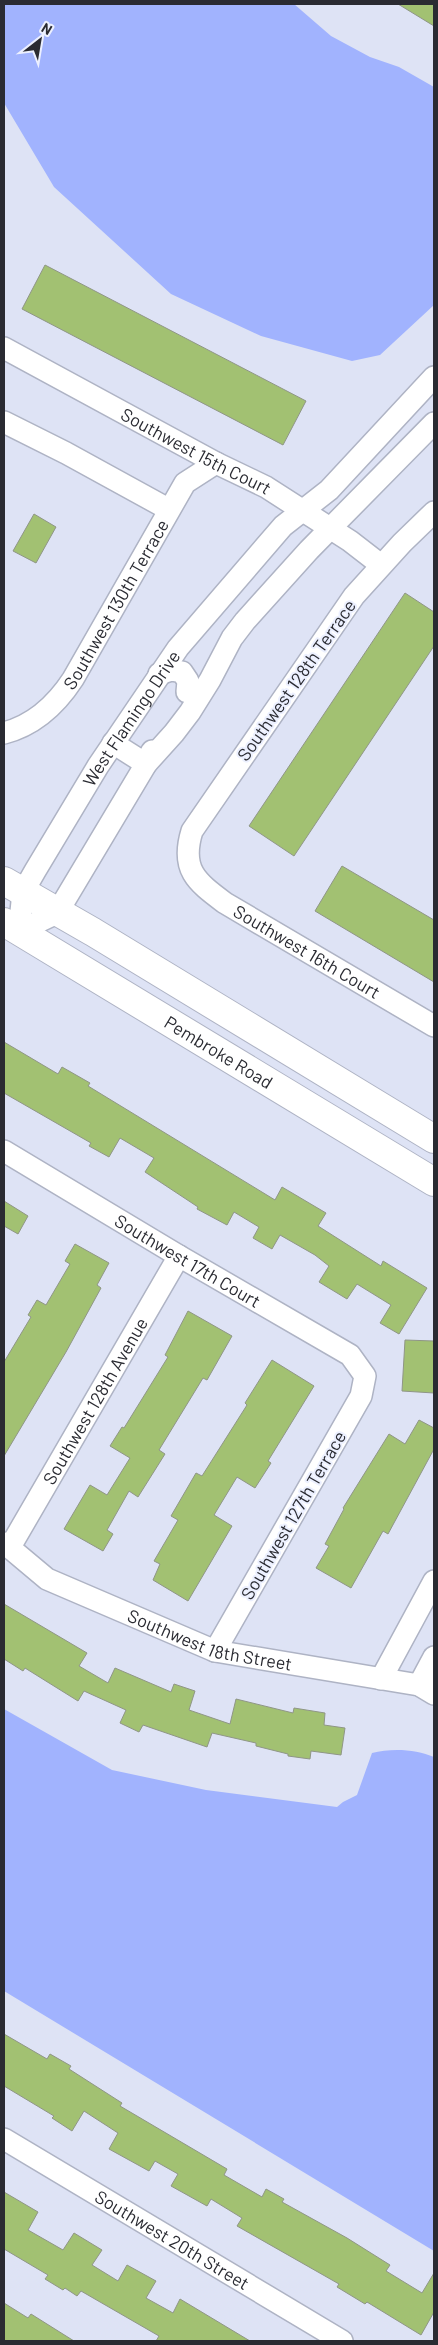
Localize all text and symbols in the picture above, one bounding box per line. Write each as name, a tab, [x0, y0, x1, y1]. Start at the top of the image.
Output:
north arrow	[15, 15, 65, 65]
text: N	[39, 19, 55, 38]
street label: Southwest 15th Court	[117, 403, 276, 499]
street label: Southwest 130th Terrace	[58, 515, 173, 694]
street label: Southwest 128th Terrace	[232, 595, 360, 765]
street label: West Flamingo Drive	[78, 646, 184, 790]
street label: Southwest 16th Court	[230, 900, 384, 1003]
street label: Pembroke Road	[161, 1011, 277, 1093]
street label: Southwest 17th Court	[111, 1209, 265, 1312]
street label: Southwest 128th Avenue	[38, 1313, 152, 1488]
street label: Southwest 127th Terrace	[236, 1427, 350, 1603]
street label: Southwest 18th Street	[124, 1604, 294, 1675]
street label: Southwest 20th Street	[91, 2185, 253, 2294]

